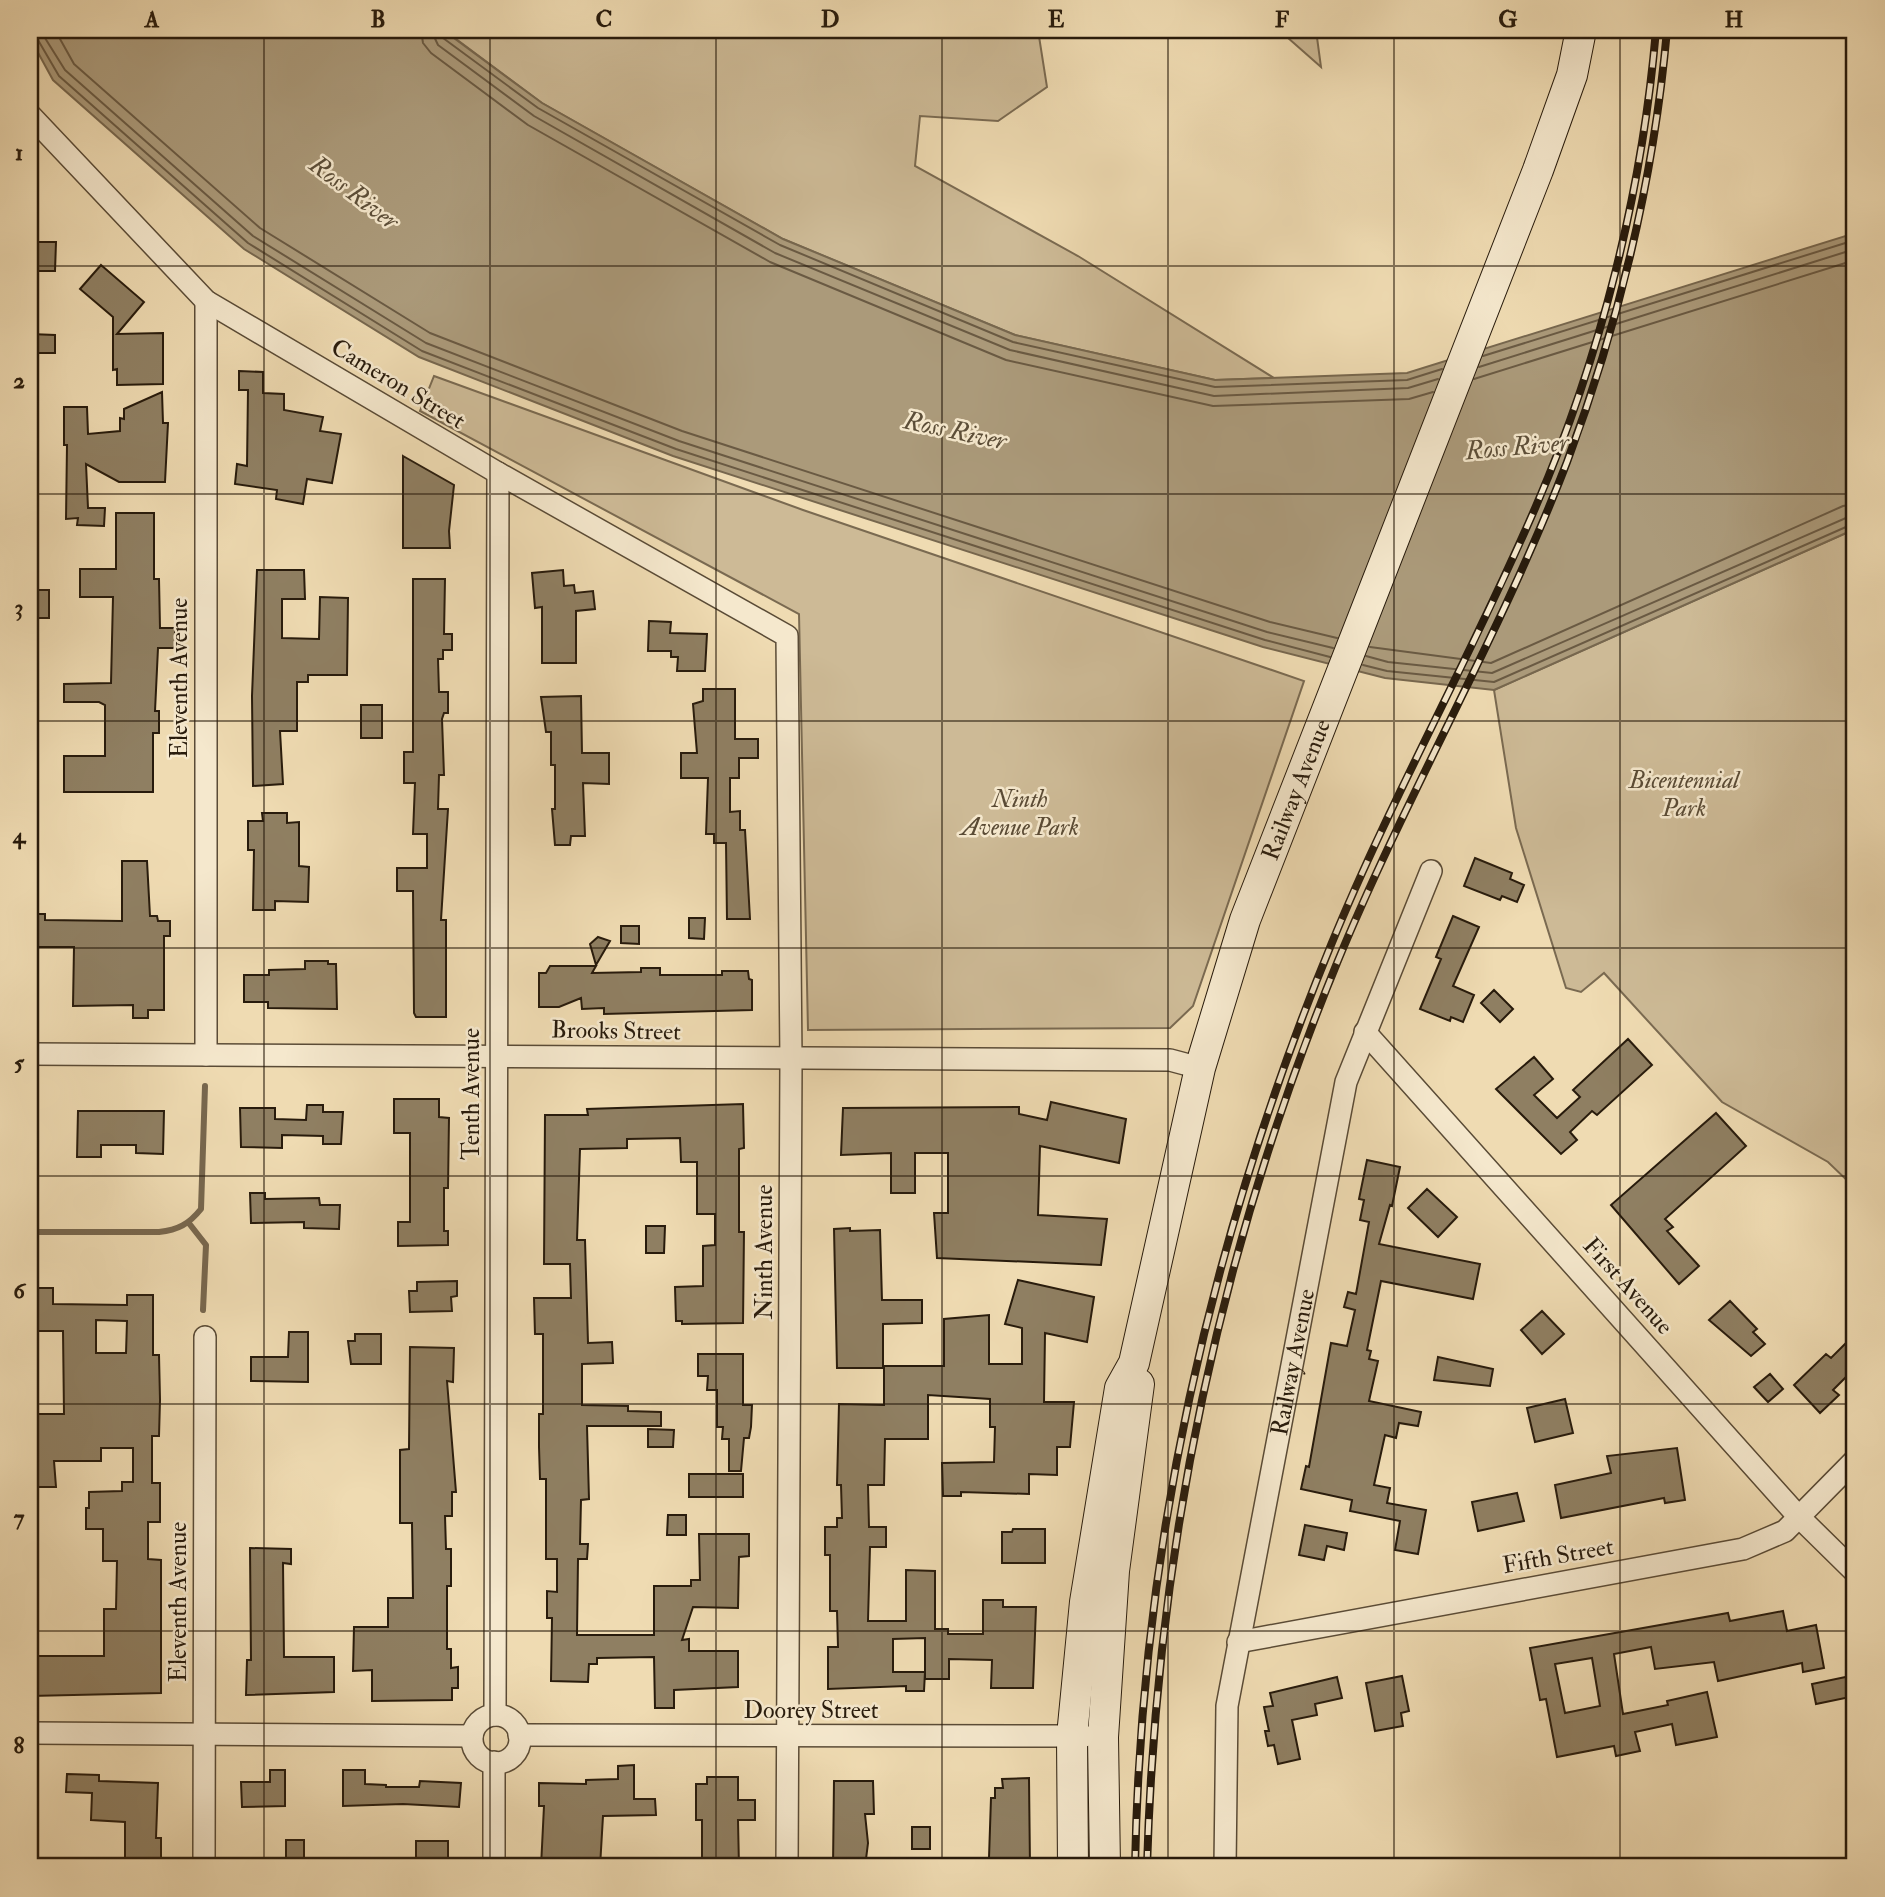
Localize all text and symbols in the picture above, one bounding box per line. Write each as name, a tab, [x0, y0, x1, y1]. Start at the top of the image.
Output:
text: A	[144, 5, 160, 34]
text: B	[370, 5, 386, 34]
text: C	[596, 5, 612, 34]
text: D	[821, 5, 839, 34]
text: E	[1048, 5, 1065, 34]
text: F	[1275, 5, 1290, 34]
text: G	[1498, 5, 1518, 34]
text: H	[1725, 5, 1744, 34]
text: 1	[15, 138, 23, 167]
water label: Ross River	[302, 148, 406, 238]
street label: Cameron Street	[325, 332, 471, 436]
text: 2	[13, 366, 25, 395]
water label: Ross River	[900, 404, 1010, 458]
water label: Ross River	[1463, 426, 1571, 468]
text: 3	[15, 593, 23, 622]
street label: Eleventh Avenue	[164, 598, 195, 758]
street label: Railway Avenue	[1254, 715, 1337, 865]
park label: Bicentennial Park	[1628, 765, 1741, 824]
park label: Ninth Avenue Park	[958, 784, 1079, 843]
text: 4	[12, 821, 27, 850]
street label: Brooks Street	[551, 1014, 681, 1048]
street label: Tenth Avenue	[456, 1028, 487, 1160]
text: 5	[14, 1048, 25, 1077]
street label: Ninth Avenue	[749, 1185, 780, 1319]
street label: First Avenue	[1576, 1231, 1680, 1341]
text: 6	[13, 1276, 27, 1305]
street label: Railway Avenue	[1263, 1286, 1322, 1438]
text: 7	[14, 1503, 25, 1532]
street label: Eleventh Avenue	[163, 1522, 194, 1682]
street label: Fifth Street	[1500, 1531, 1616, 1581]
street label: Doorey Street	[743, 1695, 879, 1726]
text: 8	[14, 1731, 25, 1760]

